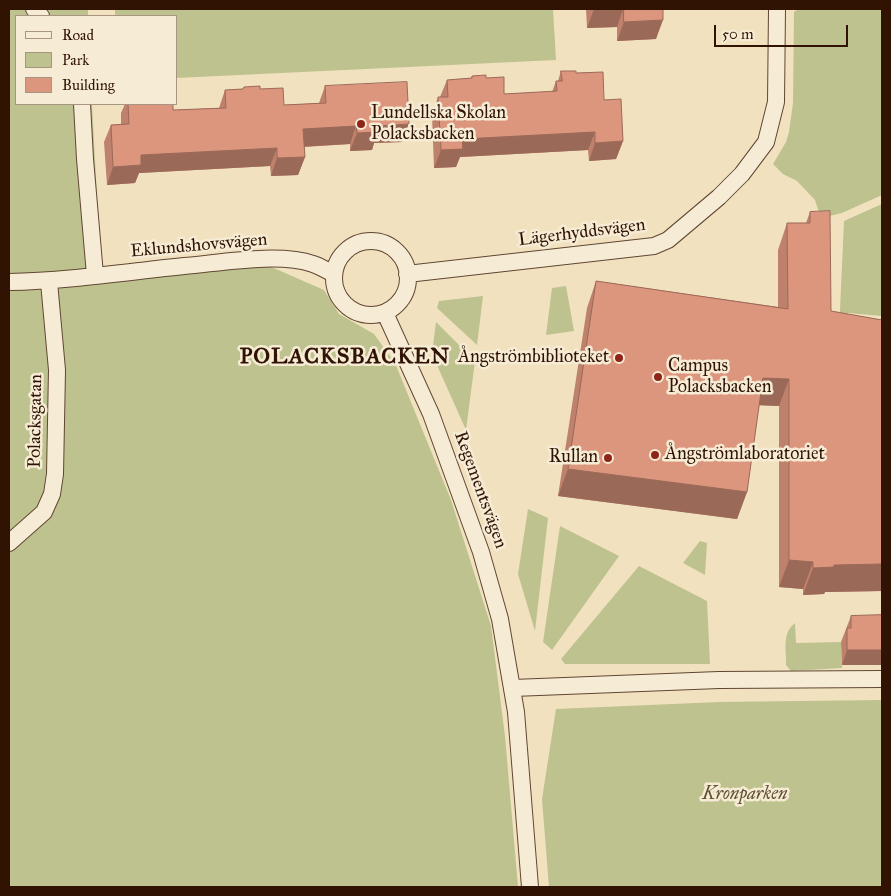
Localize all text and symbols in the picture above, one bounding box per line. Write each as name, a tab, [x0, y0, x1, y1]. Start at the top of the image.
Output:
legend	[15, 15, 178, 105]
scale bar	[716, 15, 850, 47]
text: 50 m	[722, 25, 754, 43]
text: Road	[62, 26, 94, 44]
text: Park	[62, 51, 89, 69]
text: Building	[62, 76, 115, 94]
place label: Lundellska Skolan Polacksbacken	[371, 103, 506, 146]
marker: Lundellska Skolan Polacksbacken	[355, 118, 367, 130]
street label: Lägerhyddsvägen	[517, 214, 647, 252]
street label: Eklundshovsvägen	[130, 229, 268, 263]
district label: POLACKSBACKEN	[238, 345, 452, 371]
place label: Ångströmbiblioteket	[458, 347, 609, 369]
marker: Ångströmbiblioteket	[613, 352, 625, 364]
place label: Campus Polacksbacken	[668, 356, 771, 398]
marker: Campus Polacksbacken	[652, 371, 664, 383]
street label: Polacksgatan	[24, 374, 48, 468]
street label: Regementsvägen	[449, 429, 511, 551]
place label: Ångströmlaboratoriet	[665, 444, 825, 466]
place label: Rullan	[549, 447, 598, 469]
marker: Ångströmlaboratoriet	[649, 449, 661, 461]
marker: Rullan	[602, 452, 614, 464]
park label: Kronparken	[703, 784, 787, 806]

